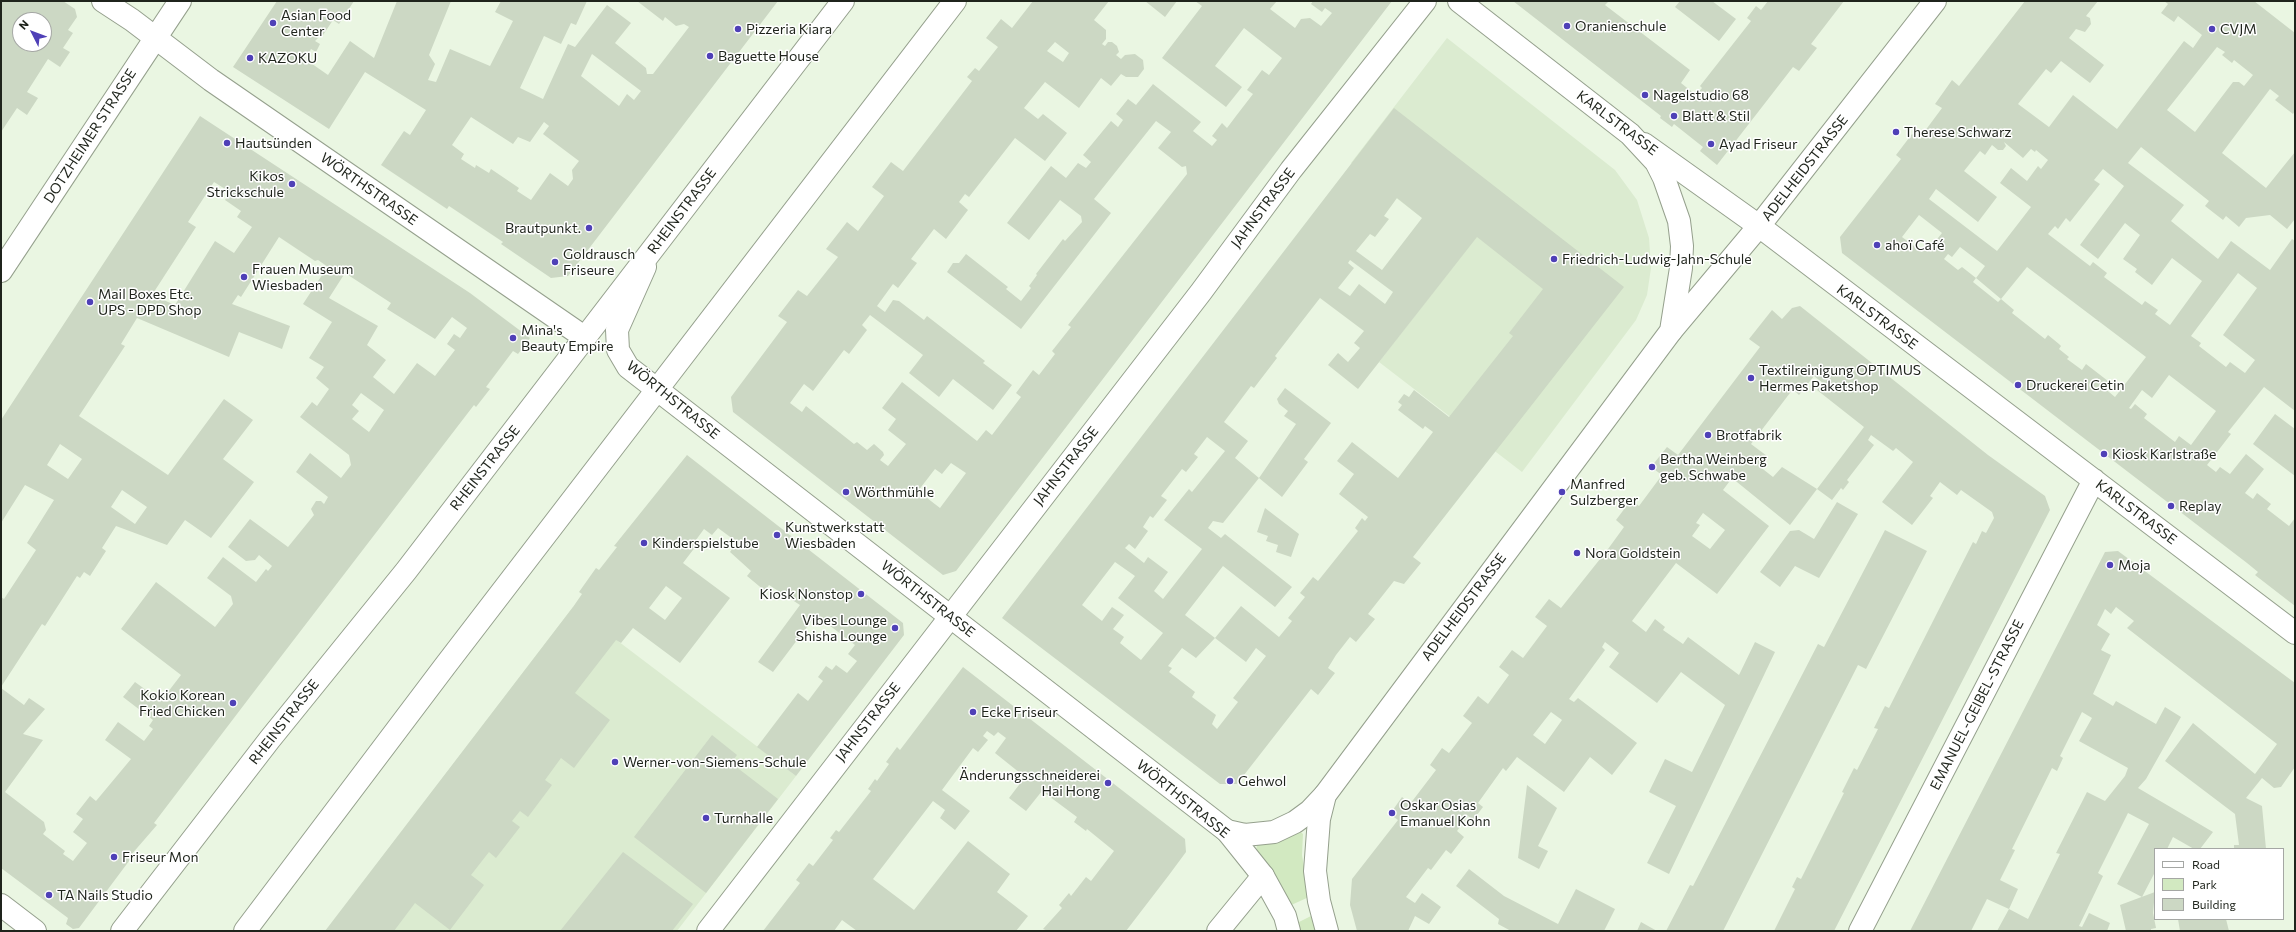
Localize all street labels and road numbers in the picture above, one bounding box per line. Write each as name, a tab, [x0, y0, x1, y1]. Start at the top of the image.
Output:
street label: DOTZHEIMER STRASSE	[40, 66, 140, 206]
street label: KARLSTRASSE	[1573, 87, 1661, 159]
street label: ADELHEIDSTRASSE	[1758, 112, 1852, 224]
street label: WÖRTHSTRASSE	[317, 149, 421, 229]
street label: RHEINSTRASSE	[644, 165, 720, 257]
street label: JAHNSTRASSE	[1228, 165, 1298, 251]
street label: KARLSTRASSE	[1833, 281, 1921, 353]
street label: WÖRTHSTRASSE	[623, 357, 723, 443]
street label: RHEINSTRASSE	[447, 422, 523, 514]
street label: JAHNSTRASSE	[1030, 423, 1102, 509]
street label: KARLSTRASSE	[2092, 476, 2180, 548]
street label: ADELHEIDSTRASSE	[1418, 550, 1510, 664]
street label: WÖRTHSTRASSE	[878, 557, 978, 641]
street label: EMANUEL-GEIBEL-STRASSE	[1927, 617, 2027, 793]
street label: RHEINSTRASSE	[246, 676, 322, 768]
street label: JAHNSTRASSE	[832, 679, 904, 765]
street label: WÖRTHSTRASSE	[1133, 756, 1233, 842]

